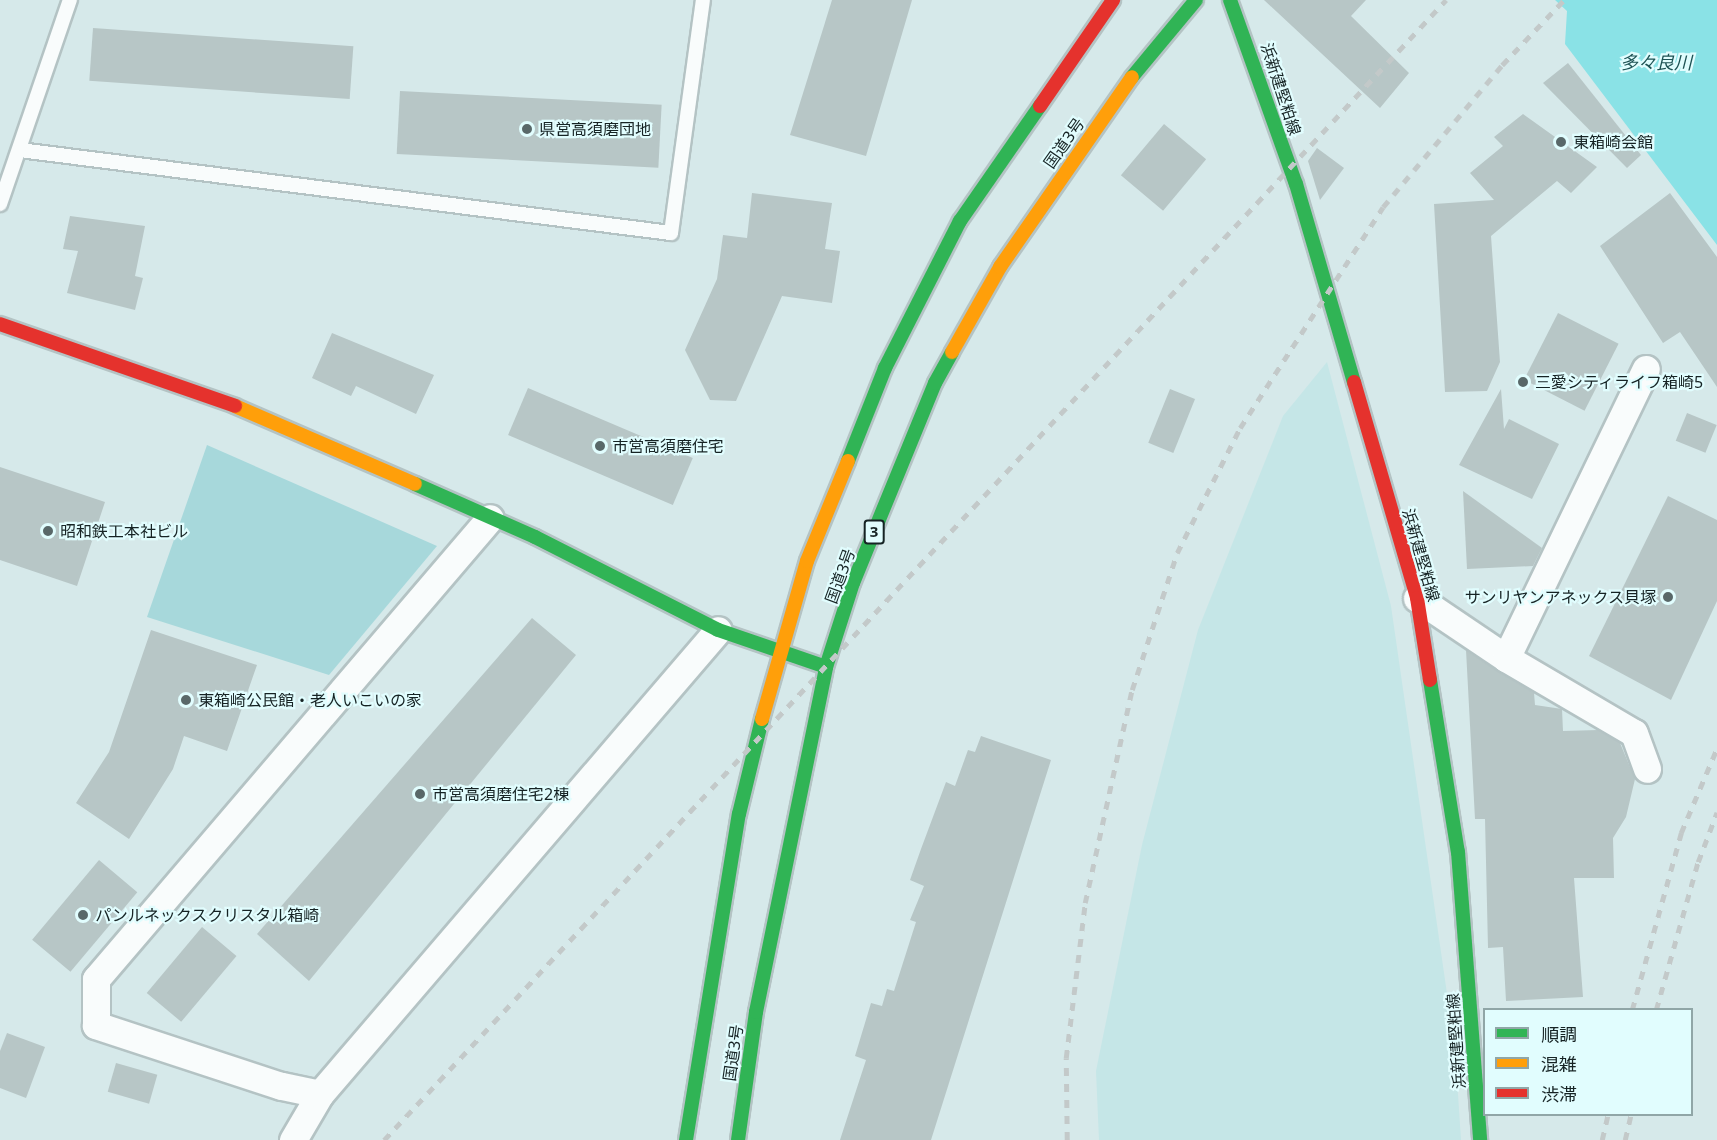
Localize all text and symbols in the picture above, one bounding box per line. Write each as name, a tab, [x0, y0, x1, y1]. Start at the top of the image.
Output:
street label: 浜新建堅粕線	[1257, 40, 1305, 138]
water label: 多々良川	[1620, 51, 1692, 73]
street label: 国道3号	[1040, 114, 1088, 172]
place label: 県営高須磨団地	[539, 119, 651, 139]
marker: 県営高須磨団地	[520, 122, 534, 136]
place label: 東箱崎会館	[1573, 132, 1653, 152]
marker: 東箱崎会館	[1554, 135, 1568, 149]
place label: 三愛シティライフ箱崎5	[1535, 372, 1704, 392]
marker: 三愛シティライフ箱崎5	[1516, 375, 1530, 389]
place label: 市営高須磨住宅	[612, 436, 724, 456]
marker: 市営高須磨住宅	[593, 439, 607, 453]
street label: 浜新建堅粕線	[1399, 506, 1443, 604]
road number: 3	[864, 520, 884, 544]
place label: 昭和鉄工本社ビル	[60, 521, 188, 541]
marker: 昭和鉄工本社ビル	[41, 524, 55, 538]
street label: 国道3号	[821, 546, 859, 606]
place label: サンリヤンアネックス貝塚	[1464, 587, 1656, 607]
marker: サンリヤンアネックス貝塚	[1661, 590, 1675, 604]
place label: 東箱崎公民館・老人いこいの家	[198, 690, 422, 710]
marker: 東箱崎公民館・老人いこいの家	[179, 693, 193, 707]
place label: 市営高須磨住宅2棟	[432, 784, 569, 804]
marker: 市営高須磨住宅2棟	[413, 787, 427, 801]
place label: パンルネックスクリスタル箱崎	[95, 905, 319, 925]
marker: パンルネックスクリスタル箱崎	[76, 908, 90, 922]
street label: 浜新建堅粕線	[1443, 992, 1469, 1090]
legend	[1483, 1008, 1693, 1116]
text: 順調	[1541, 1022, 1577, 1046]
street label: 国道3号	[720, 1023, 746, 1083]
text: 混雑	[1541, 1052, 1577, 1076]
text: 渋滞	[1541, 1082, 1577, 1106]

